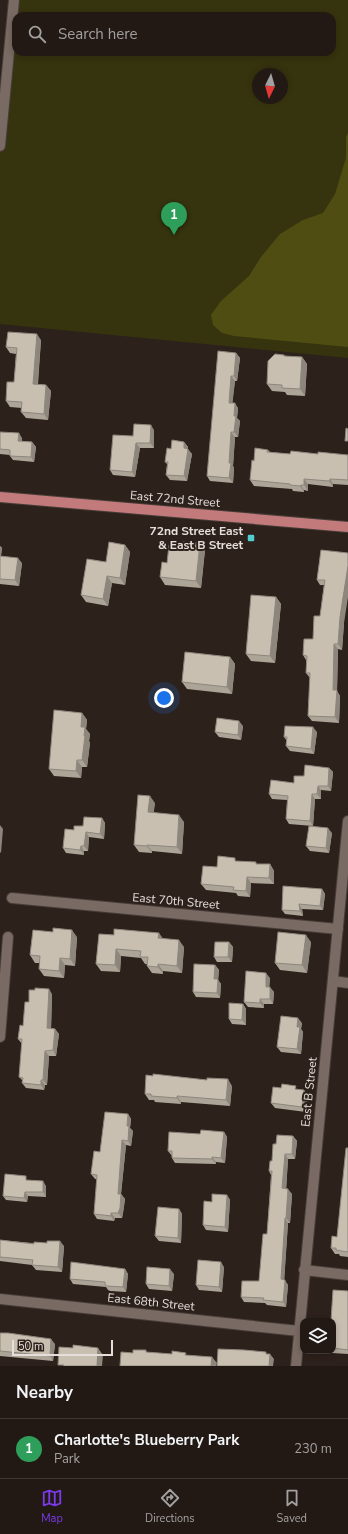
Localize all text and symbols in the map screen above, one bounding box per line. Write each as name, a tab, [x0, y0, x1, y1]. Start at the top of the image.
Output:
search box	[12, 12, 336, 56]
icon: search	[26, 23, 48, 45]
text: Search here	[58, 24, 138, 44]
north arrow	[252, 68, 288, 104]
pin: 1	[161, 202, 187, 235]
street label: East 72nd Street	[129, 487, 221, 511]
place label: 72nd Street East & East B Street	[150, 523, 243, 553]
marker: 72nd Street East & East B Street	[246, 533, 256, 543]
your location	[154, 688, 174, 708]
street label: East 70th Street	[132, 889, 221, 913]
street label: East B Street	[297, 1055, 321, 1128]
street label: East 68th Street	[107, 1289, 196, 1315]
map controls	[300, 1318, 336, 1354]
button: layers	[300, 1318, 336, 1354]
scale bar	[12, 1338, 113, 1357]
text: 50 m	[18, 1339, 43, 1354]
text: Nearby	[16, 1381, 73, 1404]
text: Charlotte's Blueberry Park	[54, 1430, 239, 1450]
text: 1	[25, 1440, 33, 1458]
text: 230 m	[294, 1440, 332, 1458]
text: Park	[54, 1450, 80, 1468]
tab: Map	[41, 1487, 63, 1526]
tab: Directions	[145, 1487, 195, 1526]
tab: Saved	[277, 1487, 307, 1526]

